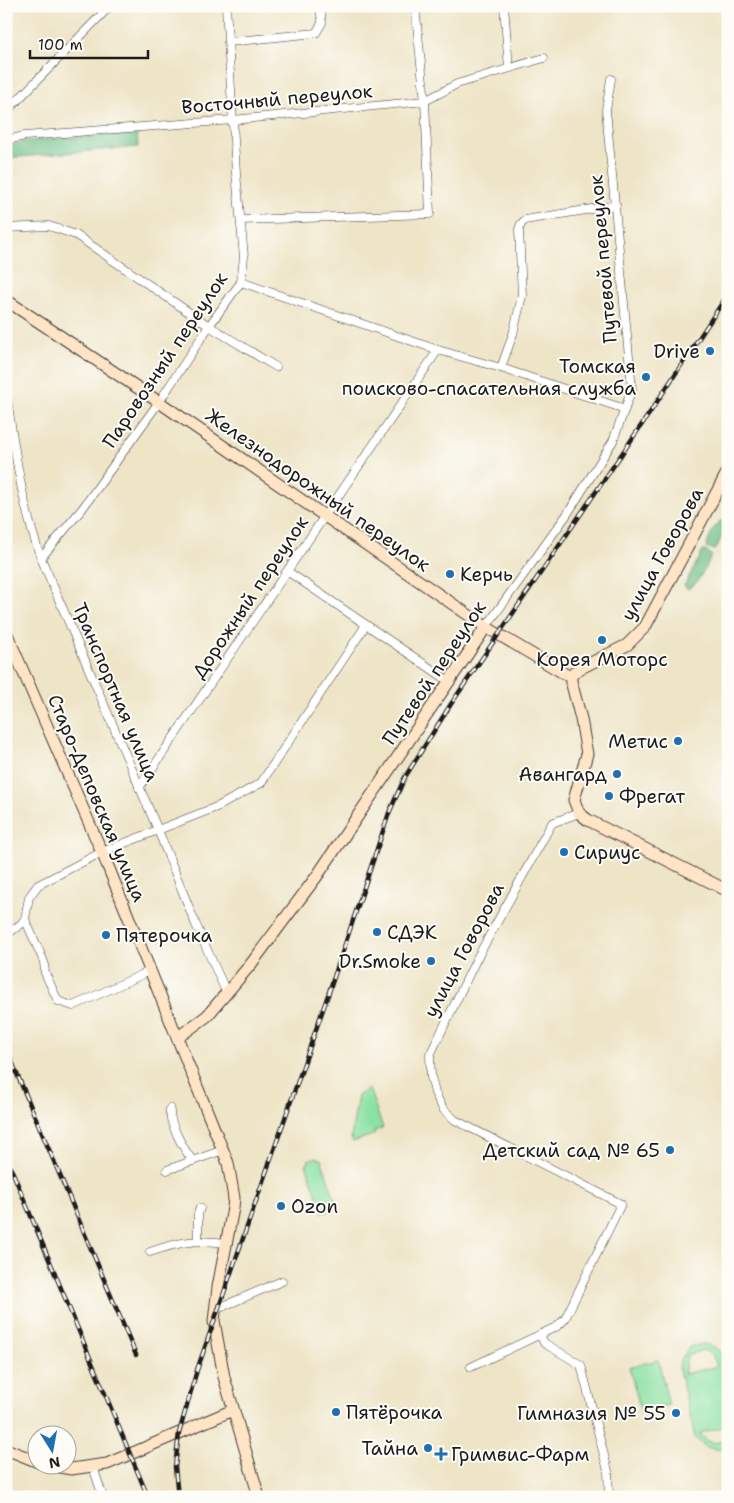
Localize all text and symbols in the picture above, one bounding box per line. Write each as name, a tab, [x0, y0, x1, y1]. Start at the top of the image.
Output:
scale bar	[30, 28, 148, 60]
text: 100 m	[38, 35, 83, 55]
street label: Восточный переулок	[180, 78, 374, 120]
street label: Путевой переулок	[583, 174, 623, 344]
street label: Паровозный переулок	[97, 267, 233, 453]
place label: Drive	[653, 339, 700, 364]
marker: Drive	[704, 345, 716, 357]
place label: Томская поисково-спасательная служба	[342, 354, 636, 401]
marker: Томская поисково-спасательная служба	[640, 371, 652, 383]
street label: Железнодорожный переулок	[201, 403, 435, 577]
street label: улица Говорова	[615, 483, 709, 625]
street label: Дорожный переулок	[186, 511, 314, 683]
place label: Керчь	[460, 562, 513, 587]
marker: Керчь	[444, 568, 456, 580]
street label: Путевой переулок	[376, 596, 492, 750]
street label: Транспортная улица	[67, 599, 165, 785]
marker: Корея Моторс	[596, 634, 608, 646]
place label: Корея Моторс	[536, 647, 668, 672]
street label: Старо-Деповская улица	[42, 691, 152, 906]
place label: Метис	[608, 729, 668, 754]
marker: Метис	[672, 735, 684, 747]
place label: Авангард	[519, 762, 607, 787]
marker: Авангард	[611, 768, 623, 780]
place label: Фрегат	[619, 784, 686, 809]
marker: Фрегат	[603, 790, 615, 802]
place label: Сириус	[574, 840, 641, 865]
marker: Сириус	[558, 846, 570, 858]
street label: улица Говорова	[418, 878, 510, 1021]
place label: СДЭК	[387, 920, 437, 945]
place label: Пятерочка	[116, 923, 212, 948]
marker: СДЭК	[371, 926, 383, 938]
marker: Пятерочка	[100, 929, 112, 941]
place label: Dr.Smoke	[339, 949, 421, 974]
marker: Dr.Smoke	[425, 955, 437, 967]
place label: Детский сад № 65	[483, 1138, 660, 1163]
marker: Детский сад № 65	[664, 1144, 676, 1156]
place label: Ozon	[291, 1194, 338, 1219]
marker: Ozon	[275, 1200, 287, 1212]
place label: Пятёрочка	[346, 1400, 442, 1425]
place label: Гимназия № 55	[517, 1401, 666, 1426]
marker: Пятёрочка	[330, 1406, 342, 1418]
marker: Гимназия № 55	[670, 1407, 682, 1419]
north arrow	[28, 1426, 78, 1476]
place label: Тайна	[361, 1436, 418, 1461]
marker: Тайна	[422, 1442, 434, 1454]
place label: Гримвис-Фарм	[451, 1442, 589, 1467]
marker: Гримвис-Фарм	[435, 1448, 447, 1460]
text: N	[47, 1453, 62, 1473]

